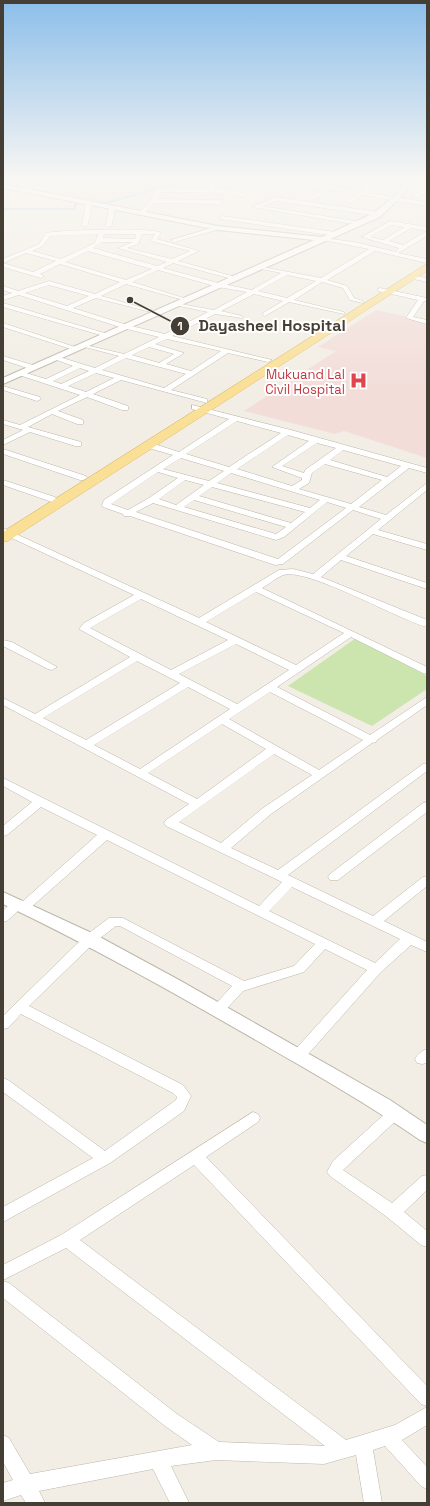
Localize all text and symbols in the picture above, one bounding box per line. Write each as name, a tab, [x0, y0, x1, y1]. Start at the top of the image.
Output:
callout: Dayasheel Hospital	[170, 312, 353, 340]
text: Dayasheel Hospital	[198, 315, 346, 336]
text: 1	[177, 318, 183, 334]
place label: Mukuand Lal Civil Hospital	[265, 366, 345, 398]
hospital icon: Mukuand Lal Civil Hospital	[348, 371, 368, 391]

